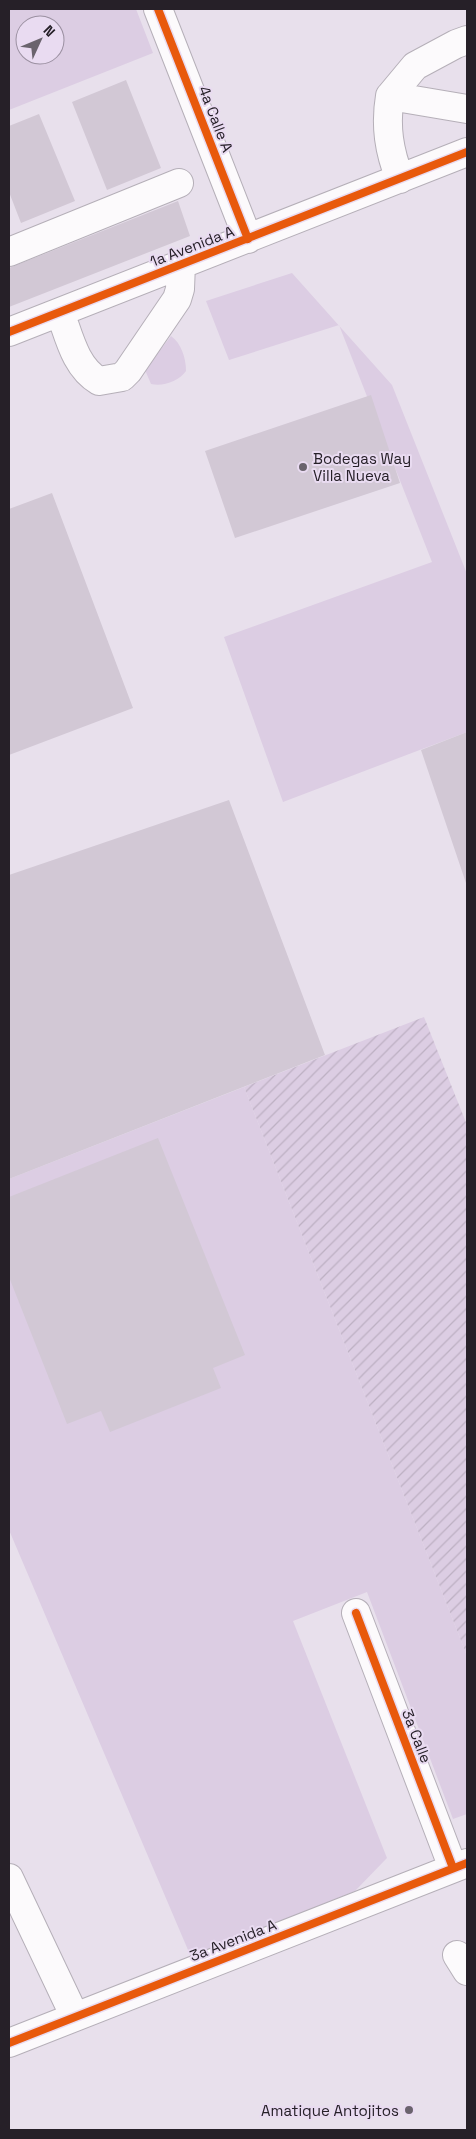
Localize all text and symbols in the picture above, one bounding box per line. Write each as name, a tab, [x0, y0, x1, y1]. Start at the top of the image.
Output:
north arrow	[15, 15, 65, 65]
text: N	[40, 21, 59, 41]
street label: 4a Calle A	[195, 83, 238, 155]
street label: 1a Avenida A	[147, 221, 237, 271]
place label: Bodegas Way Villa Nueva	[313, 449, 411, 485]
marker: Bodegas Way Villa Nueva	[297, 461, 309, 473]
street label: 3a Calle	[398, 1706, 436, 1766]
street label: 3a Avenida A	[187, 1915, 280, 1965]
place label: Amatique Antojitos	[261, 2101, 399, 2120]
marker: Amatique Antojitos	[403, 2104, 415, 2116]

